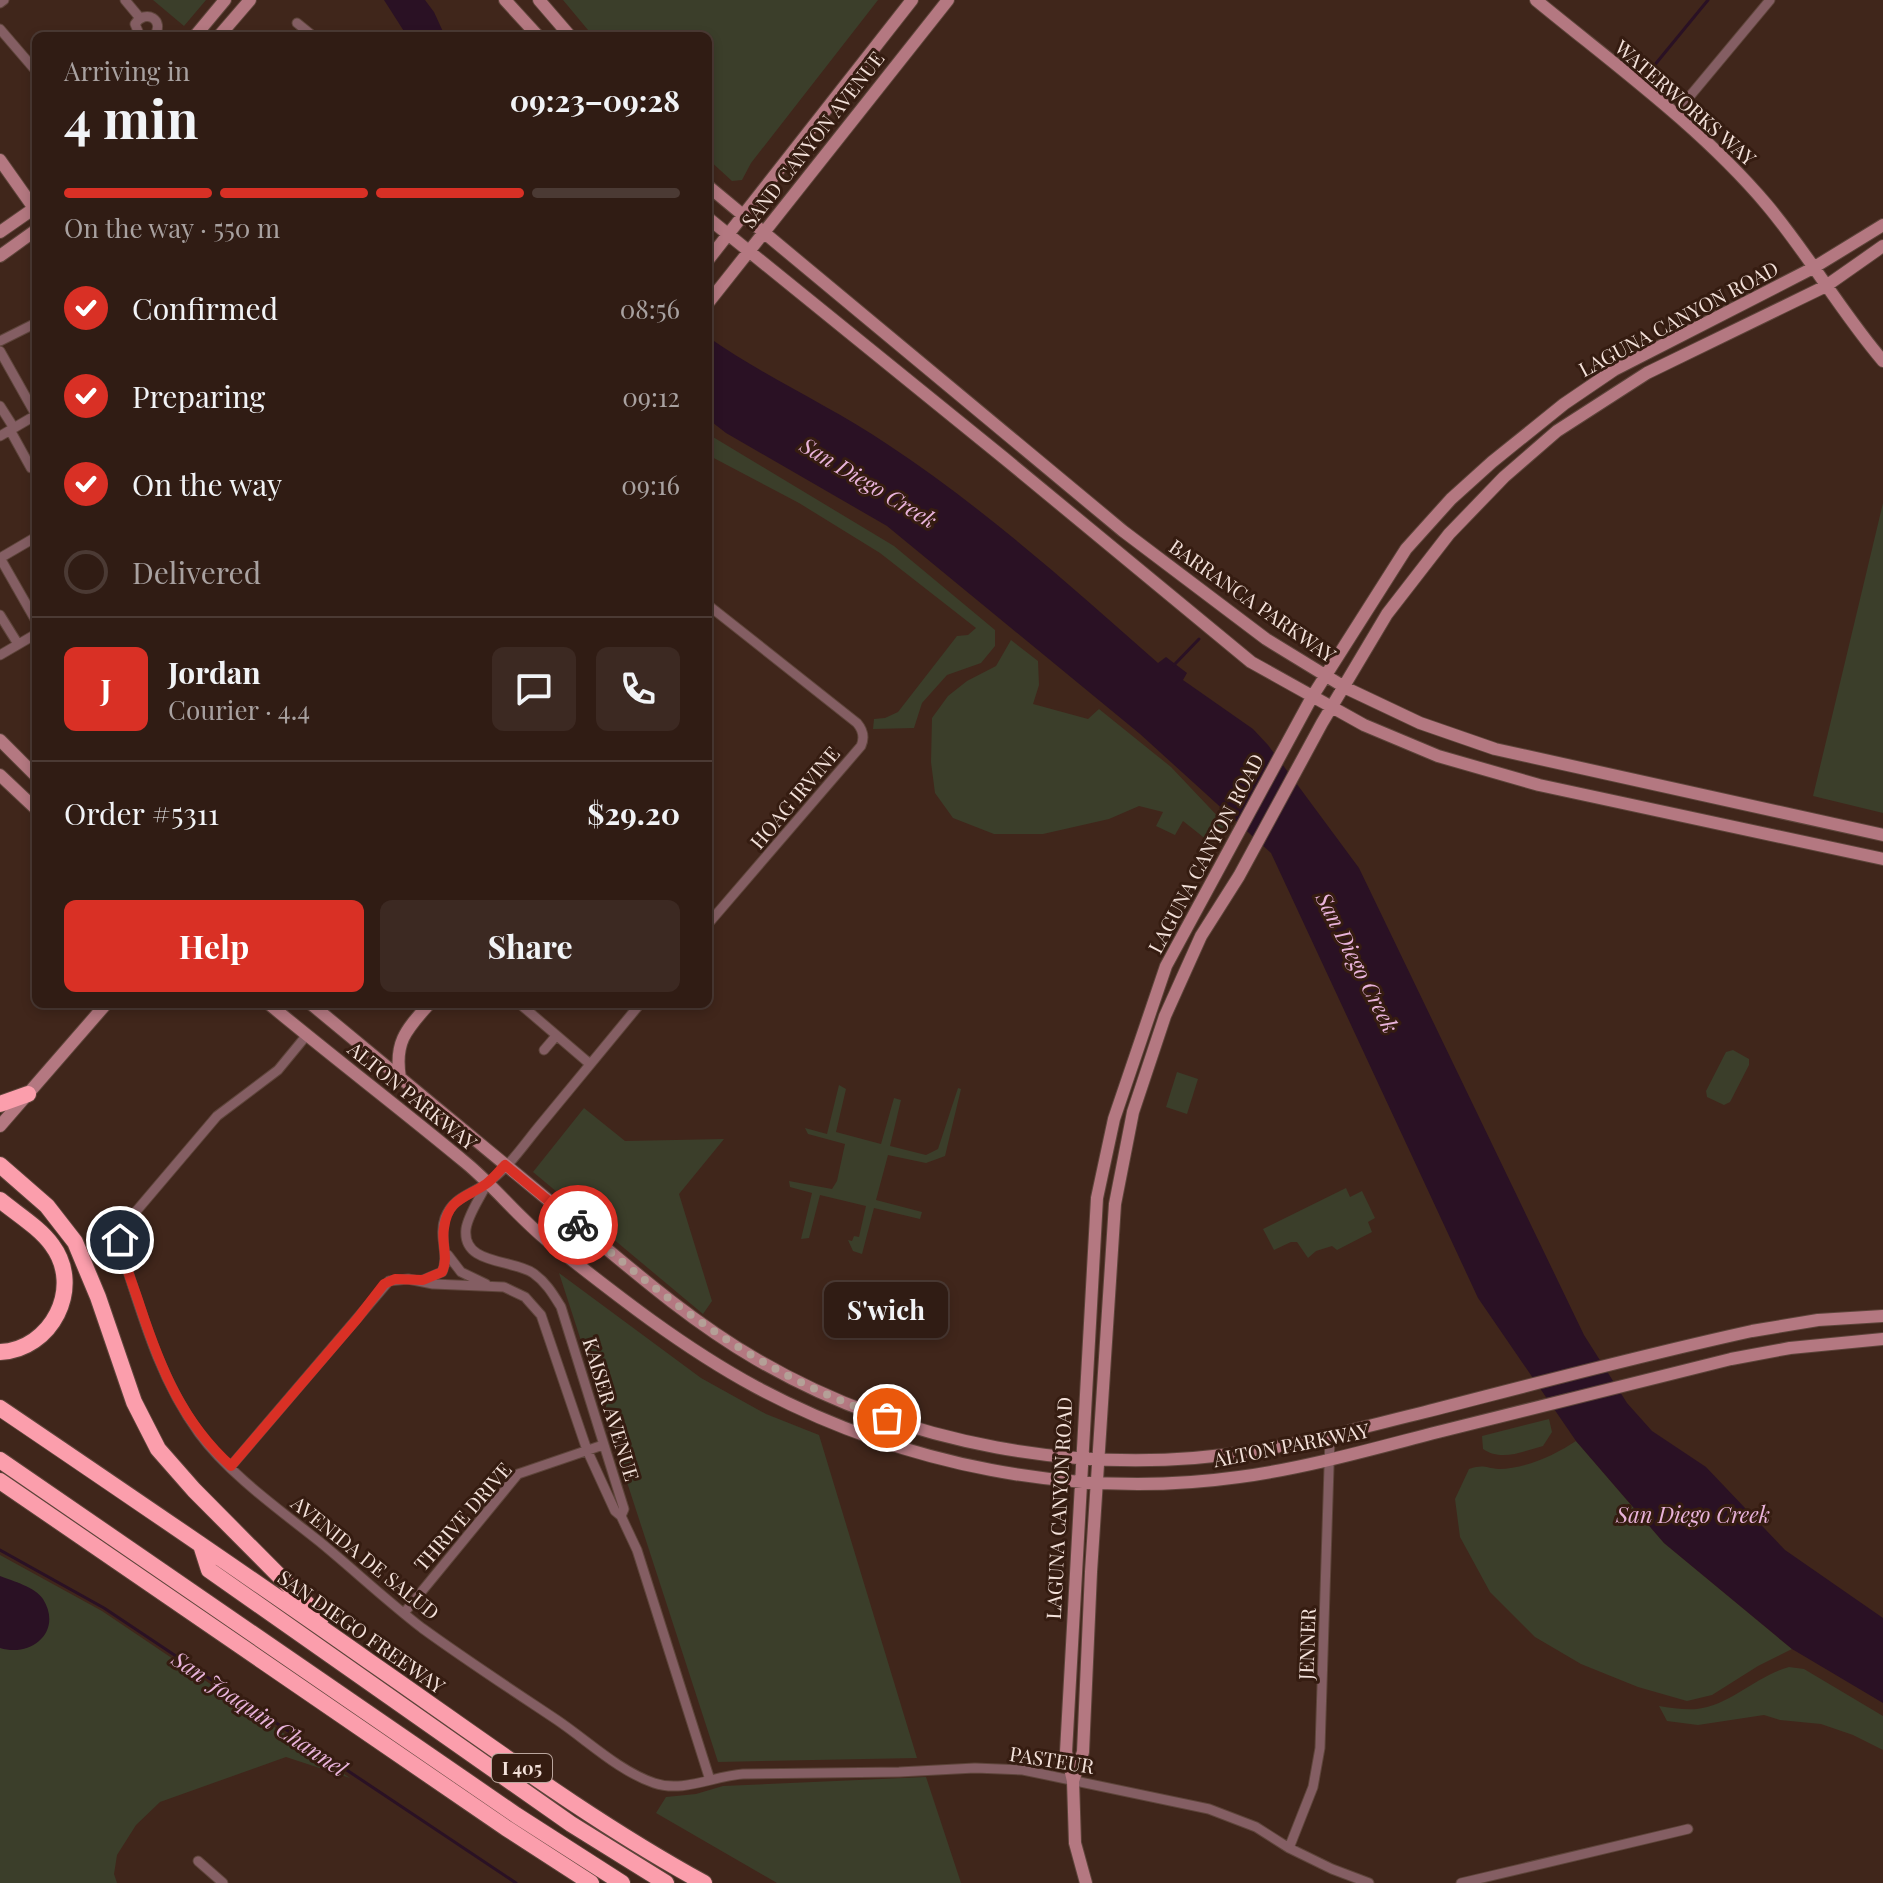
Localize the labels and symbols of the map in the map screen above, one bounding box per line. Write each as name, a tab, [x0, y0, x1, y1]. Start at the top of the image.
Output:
street label: WATERWORKS WAY	[1609, 32, 1763, 171]
street label: SAND CANYON AVENUE	[734, 45, 890, 233]
street label: LAGUNA CANYON ROAD	[1573, 254, 1783, 382]
water label: San Diego Creek	[794, 429, 943, 535]
street label: BARRANCA PARKWAY	[1164, 532, 1342, 668]
street label: HOAG IRVINE	[743, 740, 845, 854]
street label: LAGUNA CANYON ROAD	[1141, 748, 1269, 958]
water label: San Diego Creek	[1309, 886, 1406, 1037]
street label: ALTON PARKWAY	[342, 1034, 483, 1155]
courier	[538, 1185, 618, 1265]
pin	[86, 1206, 154, 1274]
callout: S'wich	[825, 1282, 949, 1338]
street label: KAISER AVENUE	[577, 1334, 647, 1484]
pin	[853, 1384, 921, 1452]
street label: LAGUNA CANYON ROAD	[1039, 1396, 1077, 1620]
street label: ALTON PARKWAY	[1210, 1416, 1371, 1473]
street label: THRIVE DRIVE	[407, 1456, 517, 1576]
street label: AVENIDA DE SALUD	[286, 1488, 446, 1625]
water label: San Diego Creek	[1615, 1499, 1770, 1529]
street label: SAN DIEGO FREEWAY	[273, 1563, 451, 1699]
street label: JENNER	[1291, 1606, 1321, 1681]
water label: San Joaquin Channel	[166, 1643, 354, 1783]
street label: PASTEUR	[1008, 1739, 1097, 1779]
road number: I 405	[492, 1754, 552, 1782]

